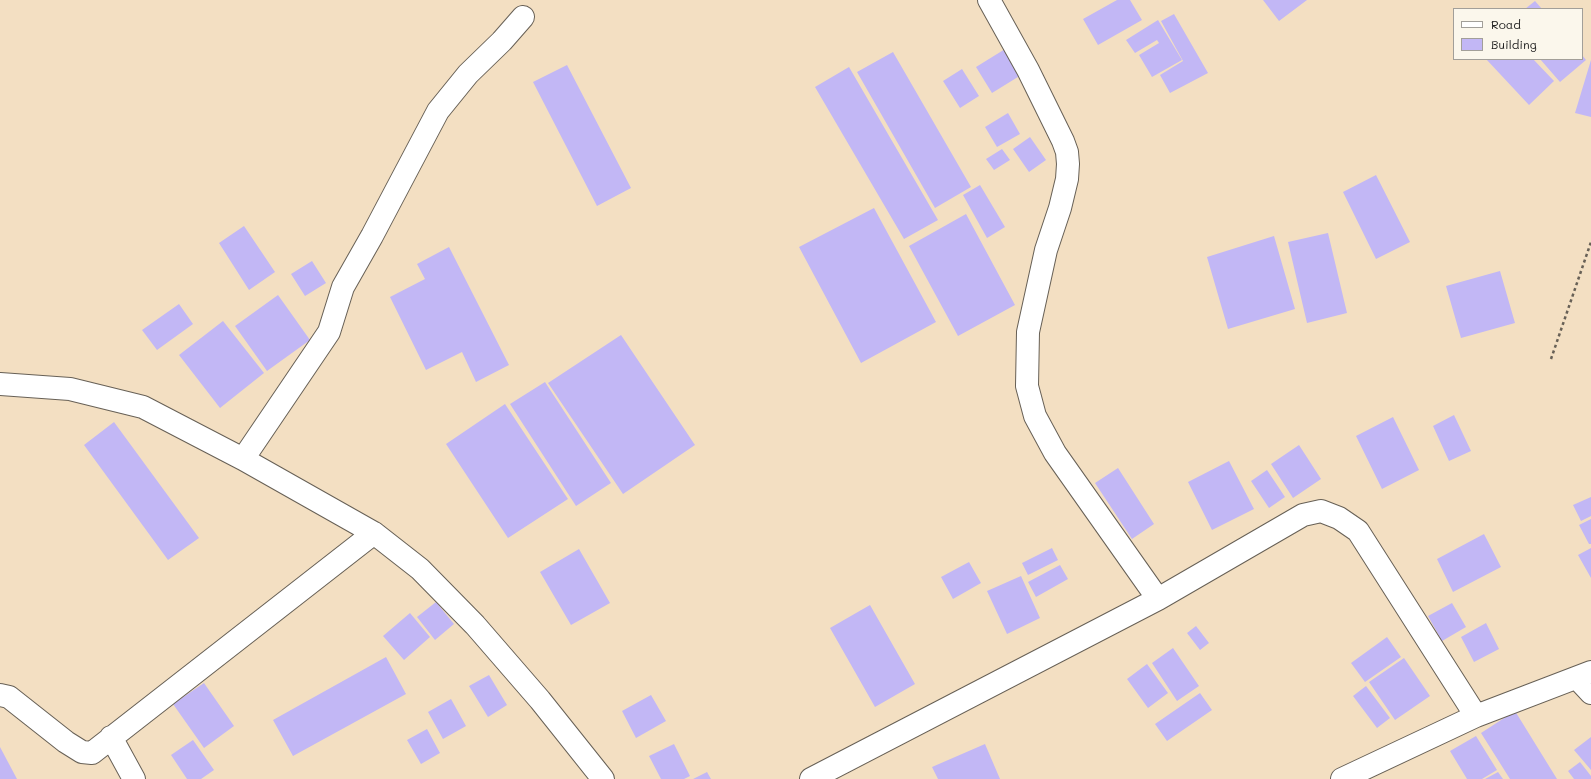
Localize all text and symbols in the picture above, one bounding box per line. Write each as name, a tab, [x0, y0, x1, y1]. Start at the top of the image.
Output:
legend	[1453, 8, 1583, 60]
text: Road	[1491, 16, 1521, 32]
text: Building	[1491, 36, 1537, 52]

